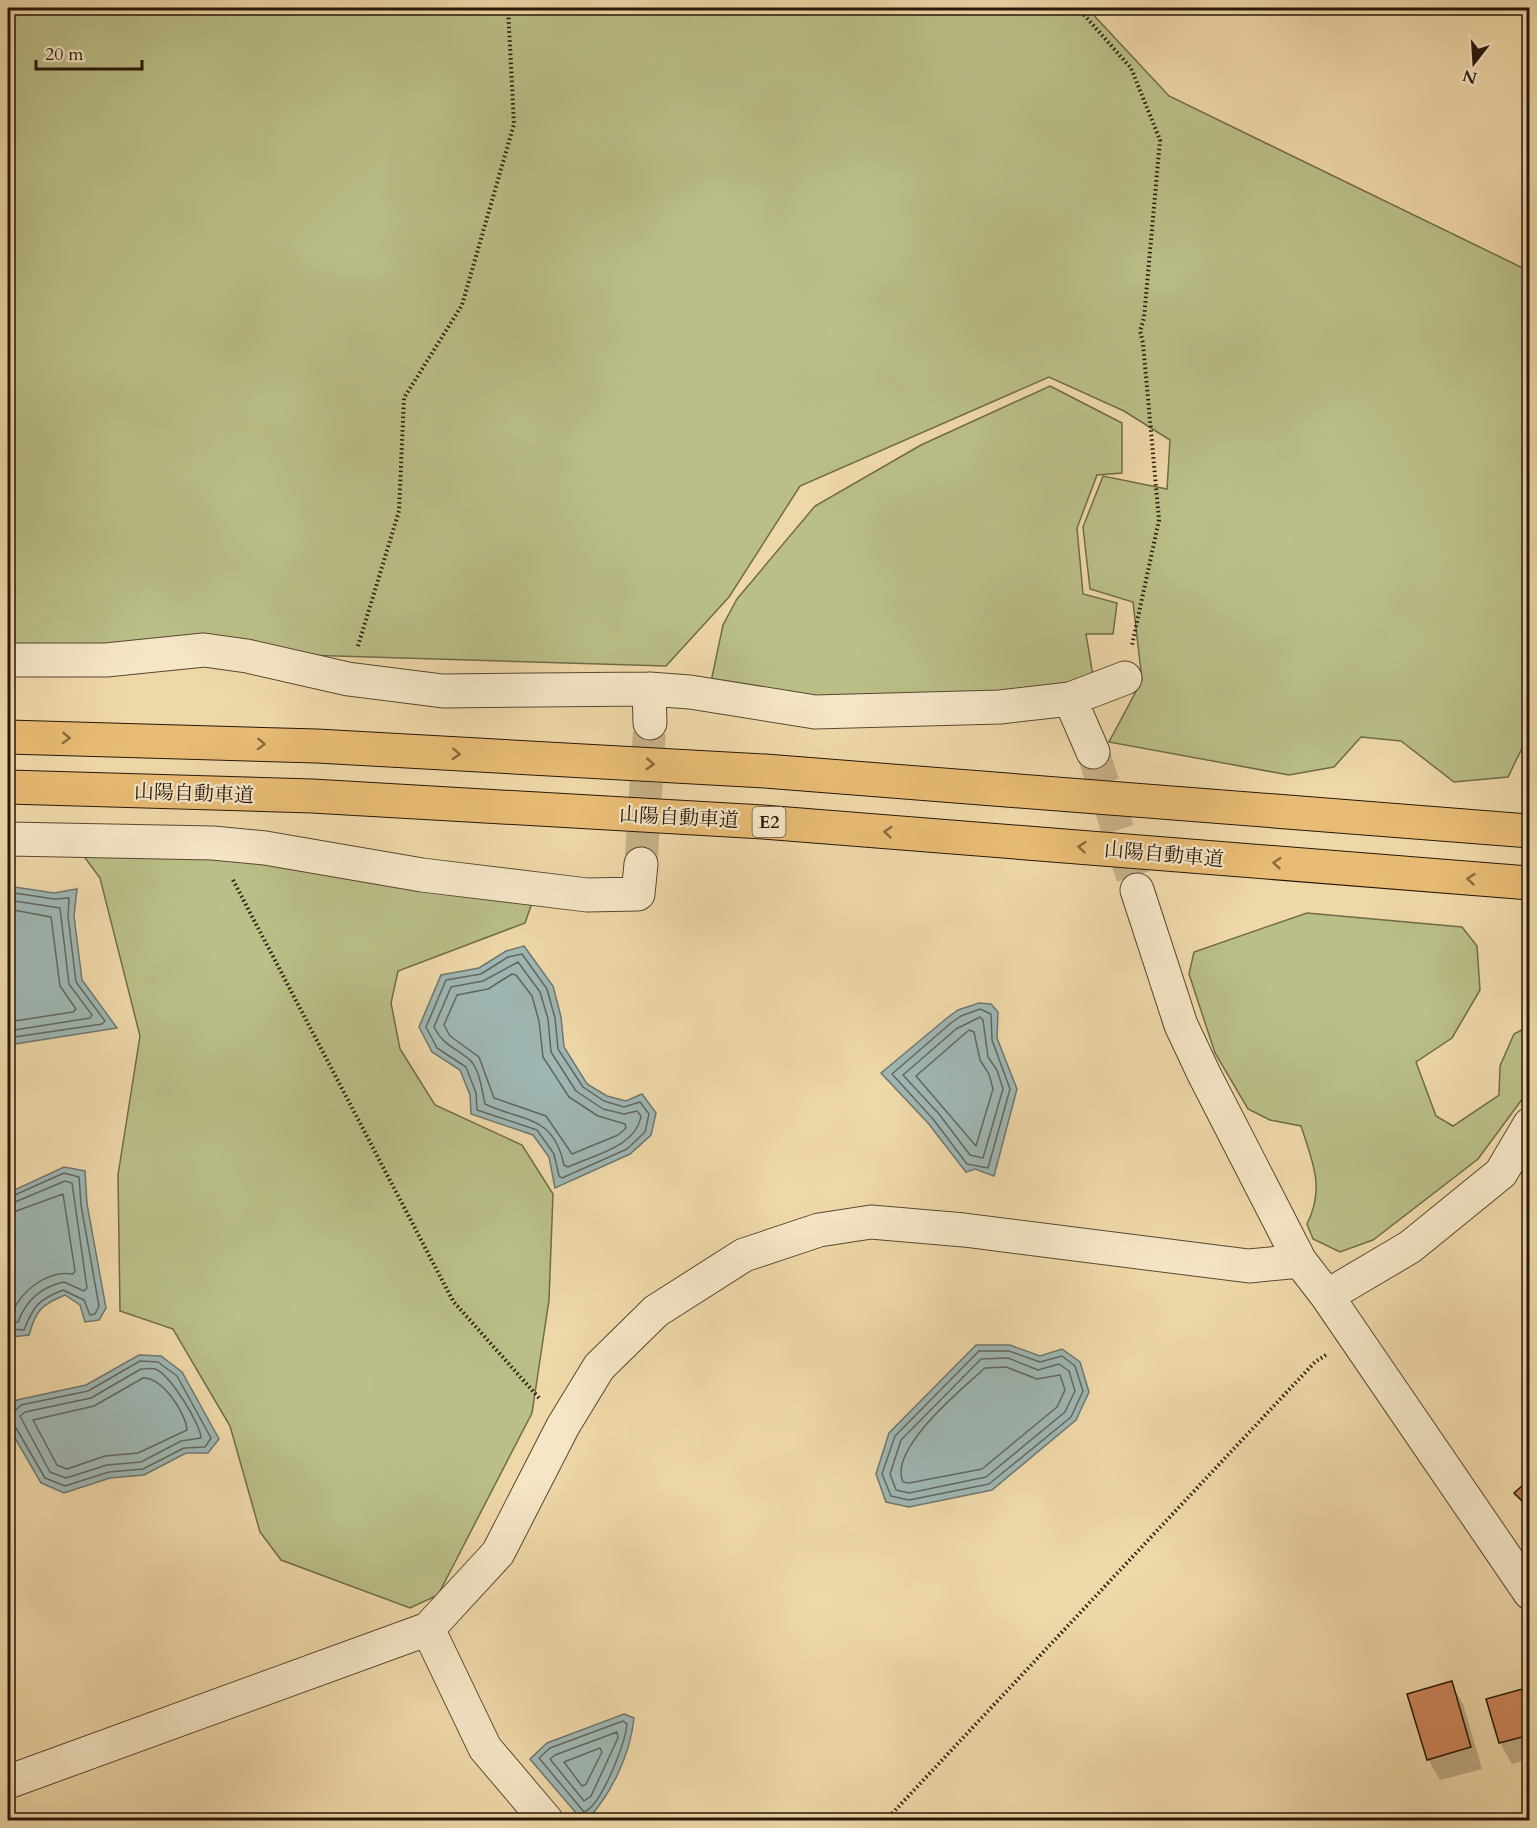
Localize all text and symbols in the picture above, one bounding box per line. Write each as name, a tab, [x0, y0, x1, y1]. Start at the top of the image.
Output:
scale bar	[36, 33, 142, 71]
north arrow	[1444, 33, 1504, 93]
text: 20 m	[45, 42, 84, 67]
text: N	[1460, 64, 1480, 89]
one-way arrow	[61, 732, 70, 745]
one-way arrow	[256, 738, 265, 751]
one-way arrow	[451, 747, 460, 760]
one-way arrow	[646, 758, 655, 771]
street label: 山陽自動車道	[134, 778, 254, 809]
street label: 山陽自動車道	[618, 801, 740, 834]
road number: E2	[752, 807, 786, 837]
one-way arrow	[884, 826, 893, 839]
street label: 山陽自動車道	[1103, 836, 1225, 873]
one-way arrow	[1078, 841, 1087, 854]
one-way arrow	[1272, 857, 1281, 870]
one-way arrow	[1467, 872, 1476, 885]

